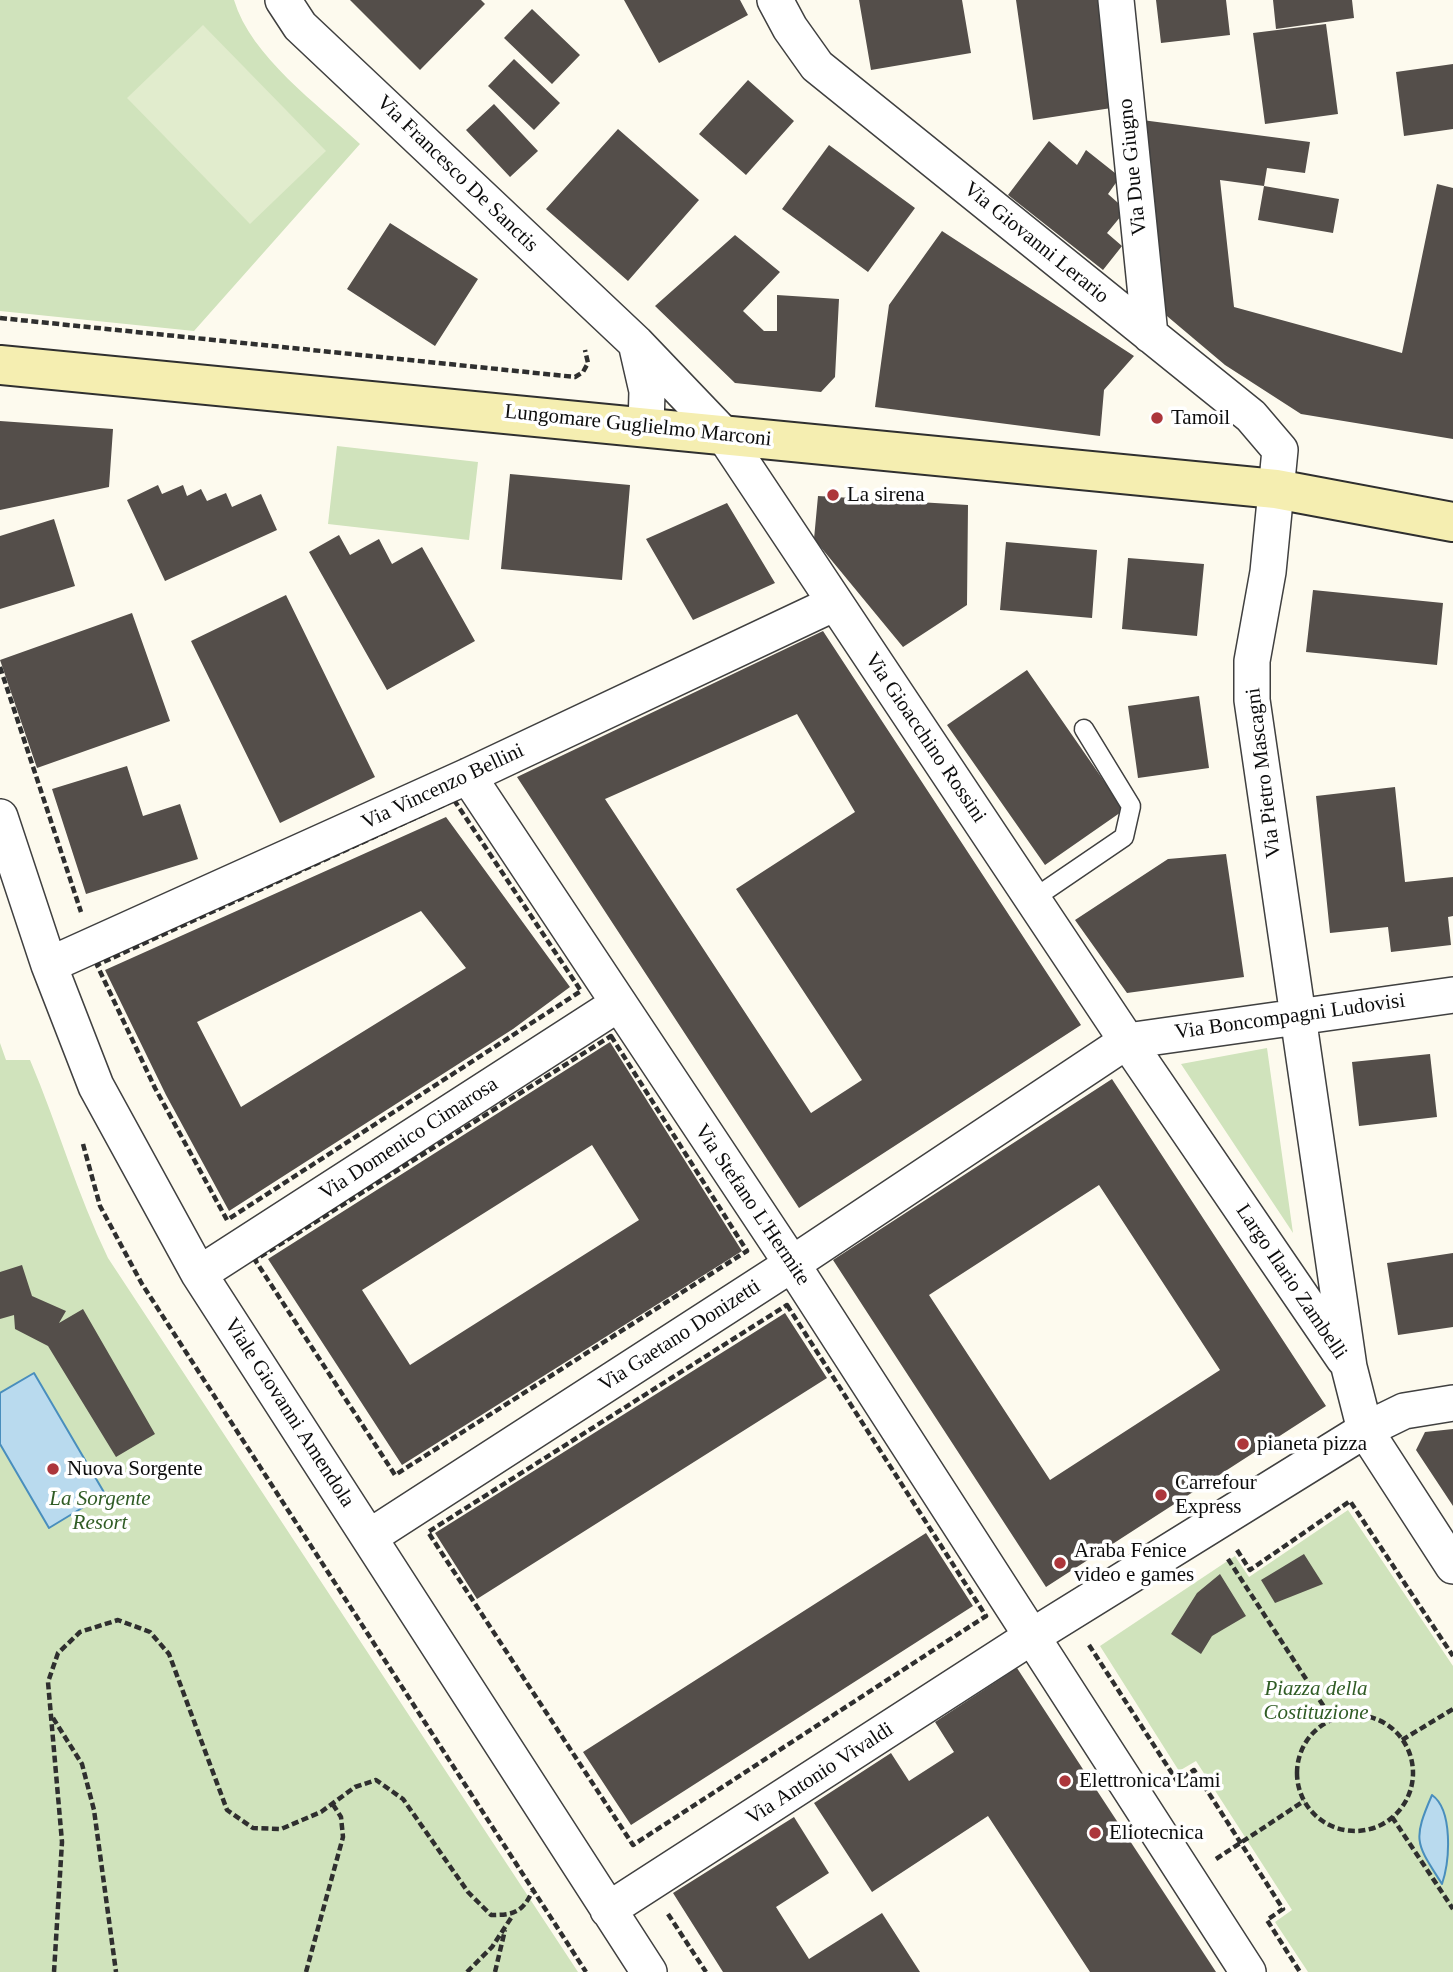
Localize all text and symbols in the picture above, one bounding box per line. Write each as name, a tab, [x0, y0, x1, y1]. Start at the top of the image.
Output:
street label: Via Francesco De Sanctis	[371, 90, 543, 258]
street label: Via Due Giugno	[1113, 97, 1153, 237]
street label: Via Giovanni Lerario	[958, 177, 1114, 309]
street label: Lungomare Guglielmo Marconi	[503, 399, 773, 453]
place label: Tamoil	[1171, 405, 1230, 431]
marker: Tamoil	[1149, 410, 1165, 426]
place label: La sirena	[847, 482, 925, 508]
marker: La sirena	[825, 487, 841, 503]
street label: Via Gioacchino Rossini	[859, 648, 991, 828]
street label: Via Pietro Mascagni	[1241, 686, 1287, 860]
street label: Via Vincenzo Bellini	[358, 738, 528, 836]
street label: Via Boncompagni Ludovisi	[1173, 988, 1407, 1046]
street label: Via Domenico Cimarosa	[315, 1072, 503, 1206]
street label: Via Stefano L'Hermite	[689, 1120, 815, 1290]
street label: Largo Ilario Zambelli	[1230, 1200, 1352, 1364]
street label: Via Gaetano Donizetti	[594, 1274, 766, 1398]
street label: Viale Giovanni Amendola	[218, 1314, 360, 1512]
place label: pianeta pizza	[1257, 1431, 1367, 1457]
marker: pianeta pizza	[1235, 1436, 1251, 1452]
place label: Nuova Sorgente	[67, 1456, 203, 1482]
marker: Nuova Sorgente	[45, 1461, 61, 1477]
place label: Carrefour Express	[1175, 1470, 1257, 1520]
park label: La Sorgente Resort	[49, 1486, 151, 1536]
marker: Carrefour Express	[1153, 1487, 1169, 1503]
place label: Araba Fenice video e games	[1074, 1538, 1194, 1588]
marker: Araba Fenice video e games	[1052, 1555, 1068, 1571]
park label: Piazza della Costituzione	[1263, 1676, 1369, 1726]
street label: Via Antonio Vivaldi	[742, 1717, 898, 1831]
place label: Elettronica Lami	[1079, 1768, 1221, 1794]
marker: Elettronica Lami	[1057, 1773, 1073, 1789]
place label: Eliotecnica	[1109, 1820, 1203, 1846]
marker: Eliotecnica	[1087, 1825, 1103, 1841]

